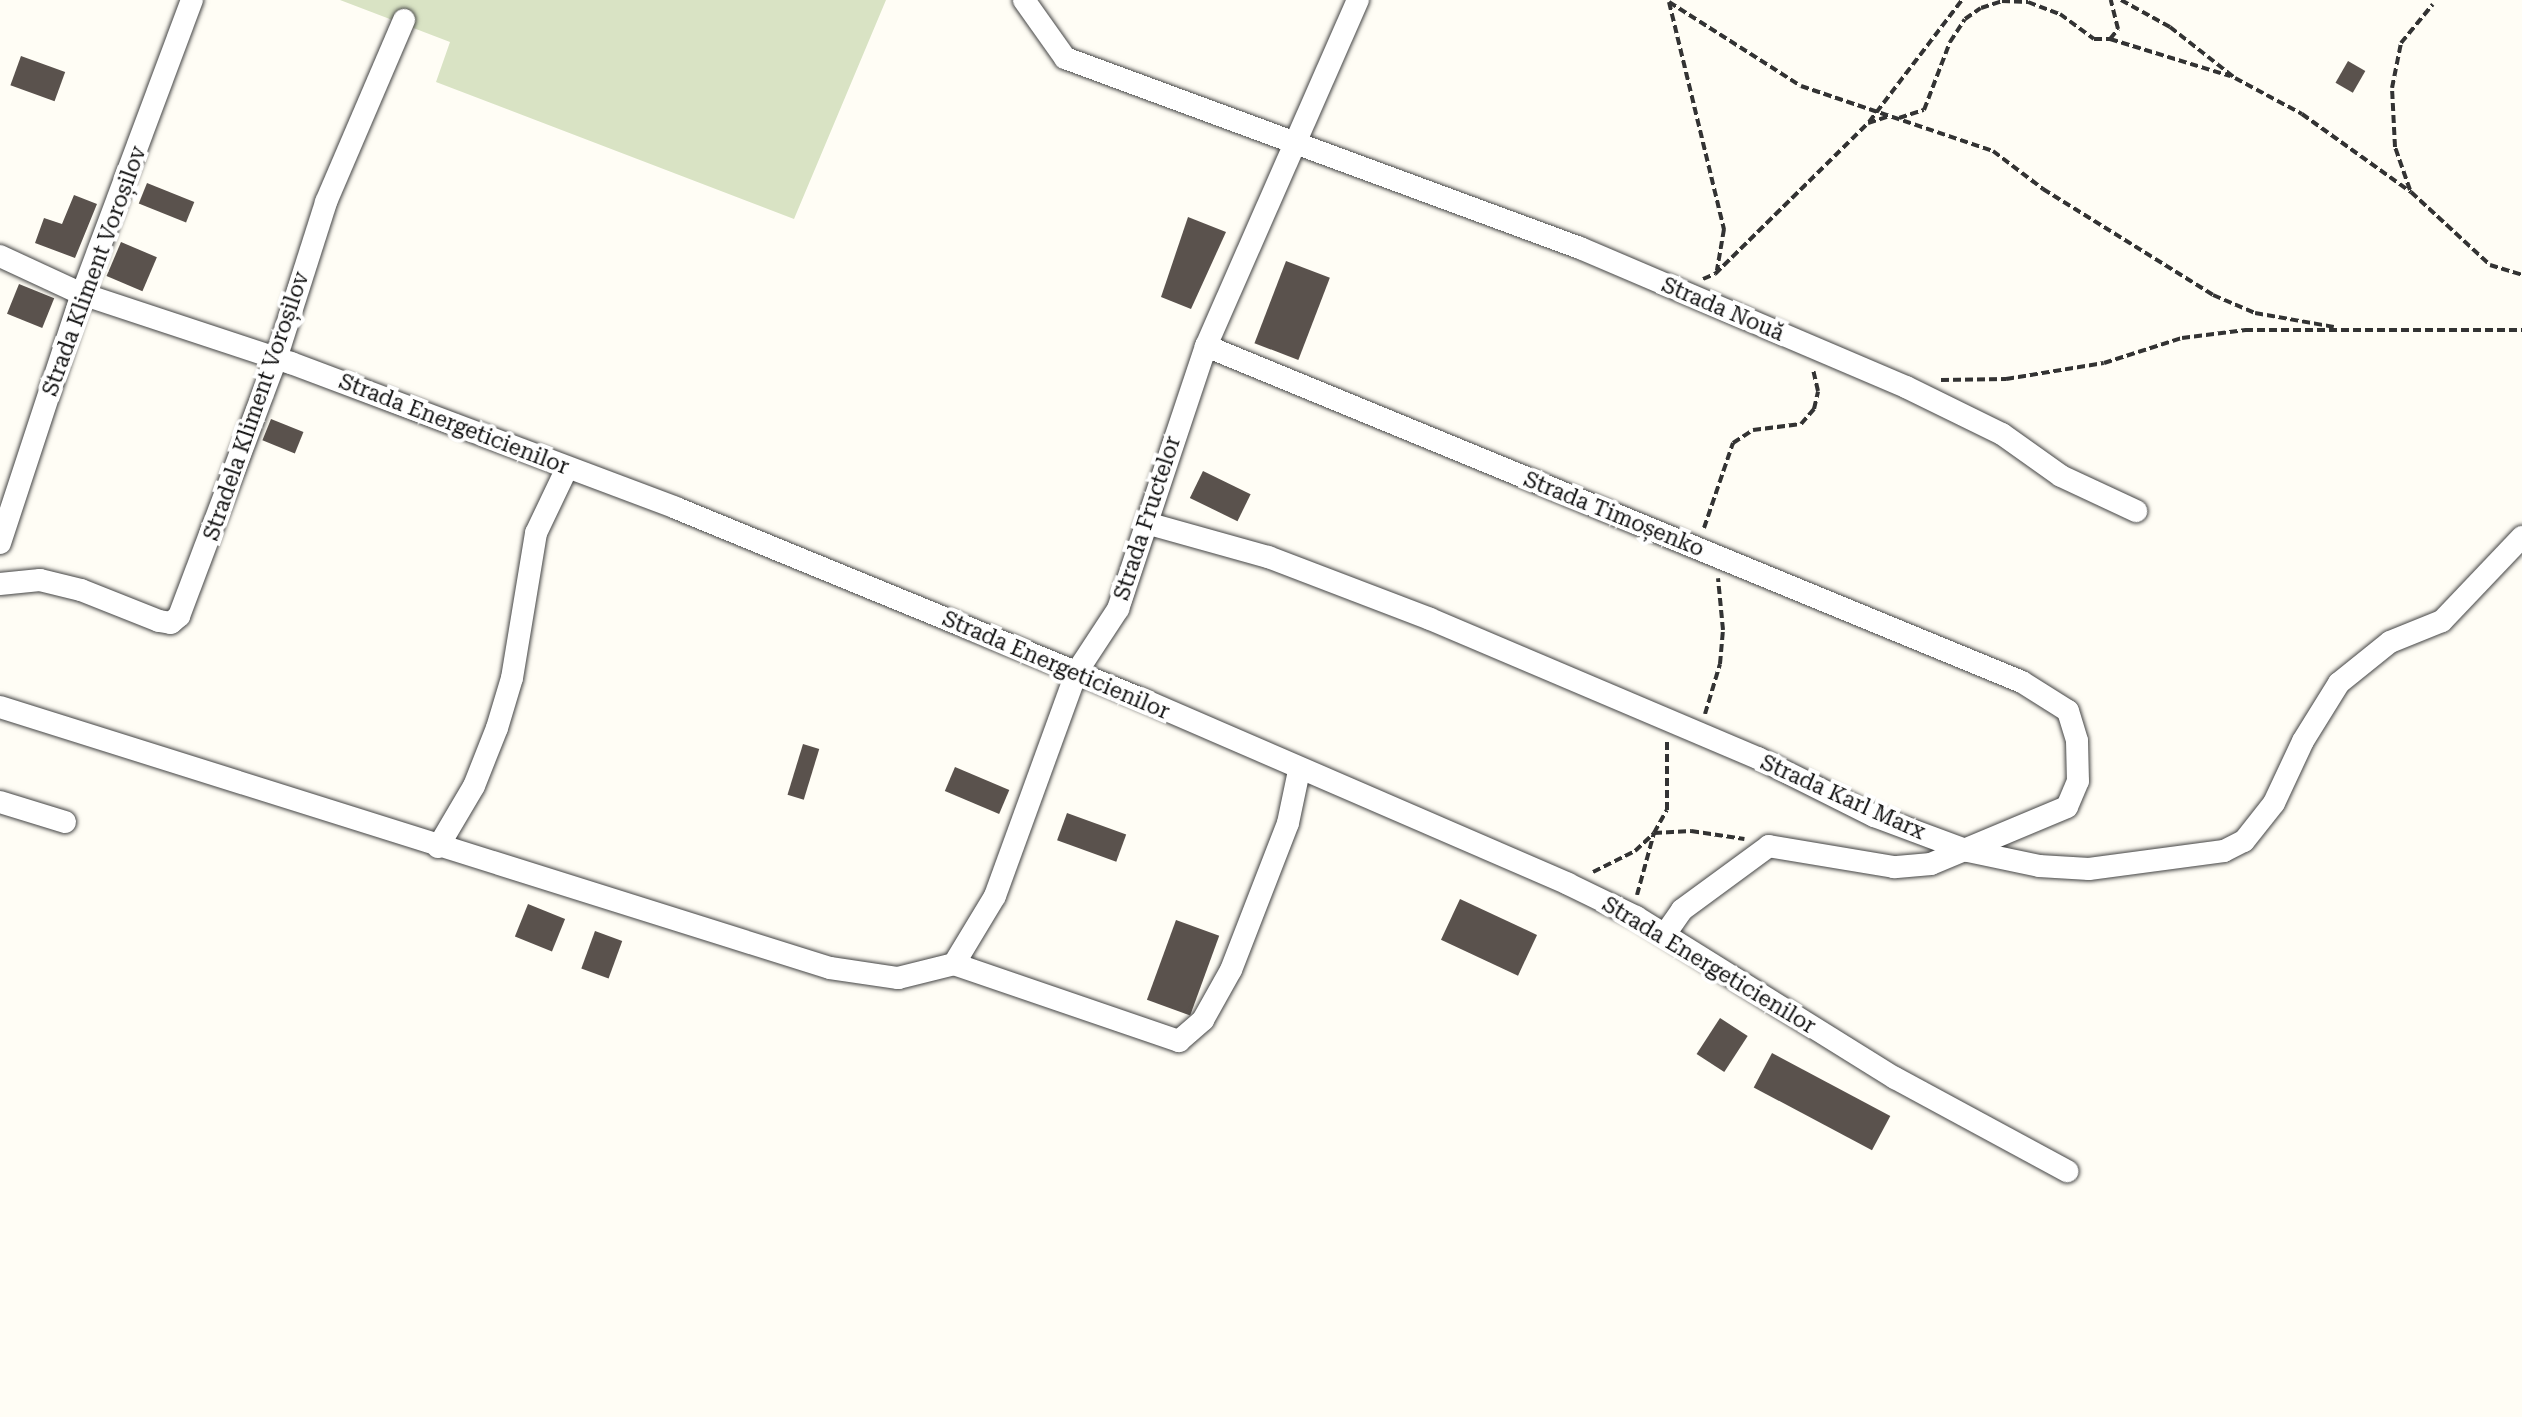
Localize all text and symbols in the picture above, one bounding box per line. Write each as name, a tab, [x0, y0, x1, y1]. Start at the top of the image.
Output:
street label: Strada Kliment Voroșilov	[36, 142, 152, 400]
street label: Stradela Kliment Voroșilov	[198, 268, 314, 544]
street label: Strada Nouă	[1658, 271, 1788, 347]
street label: Strada Energeticienilor	[335, 368, 573, 480]
street label: Strada Fructelor	[1108, 433, 1186, 603]
street label: Strada Timoșenko	[1520, 466, 1708, 562]
street label: Strada Energeticienilor	[938, 605, 1174, 725]
street label: Strada Karl Marx	[1757, 749, 1929, 845]
street label: Strada Energeticienilor	[1598, 891, 1820, 1039]

